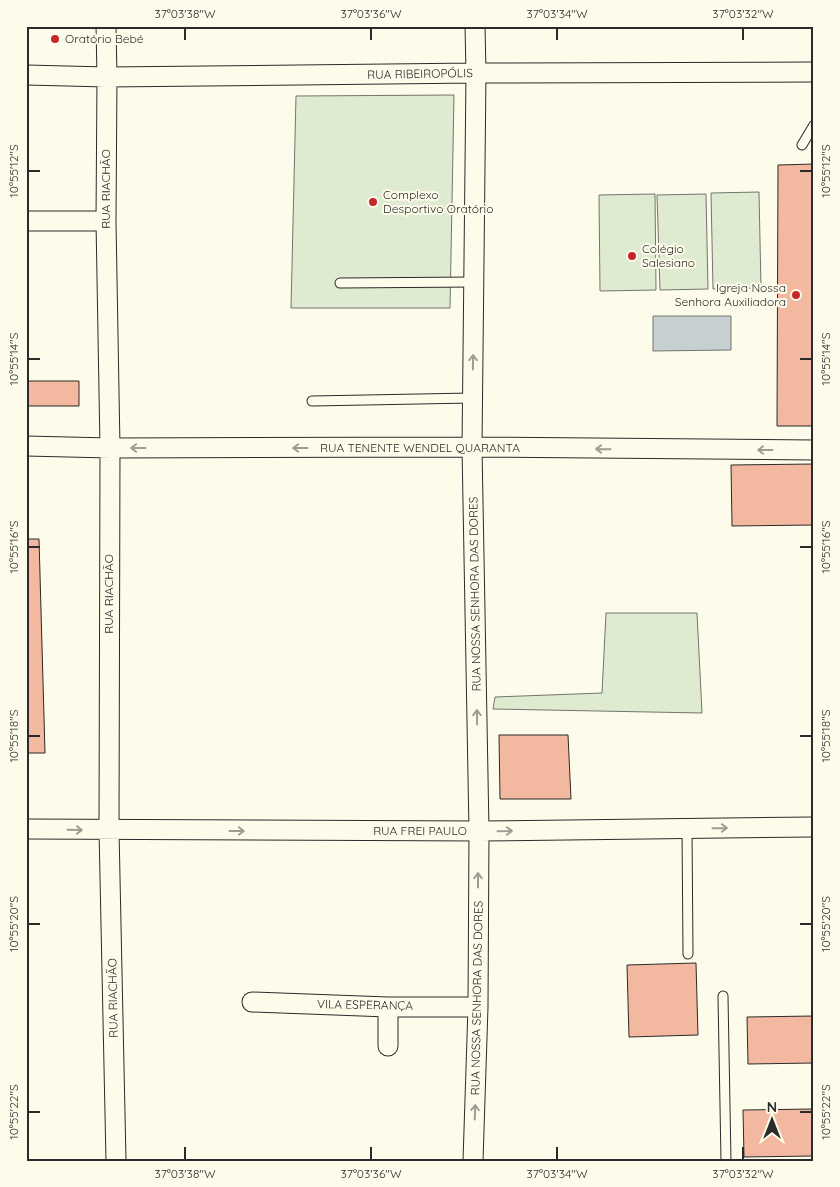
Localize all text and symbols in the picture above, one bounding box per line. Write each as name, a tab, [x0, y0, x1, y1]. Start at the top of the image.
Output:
text: 37°03'38"W	[154, 6, 216, 21]
text: 37°03'36"W	[340, 6, 402, 21]
text: 37°03'34"W	[527, 6, 588, 21]
text: 37°03'32"W	[712, 6, 774, 21]
place label: Oratório Bebé	[65, 31, 144, 46]
marker: Oratório Bebé	[49, 33, 61, 45]
street label: RUA RIBEIROPÓLIS	[367, 65, 473, 82]
text: 10°55'12"S	[6, 144, 21, 198]
text: 10°55'12"S	[818, 144, 833, 198]
street label: RUA RIACHÃO	[98, 149, 113, 229]
place label: Complexo Desportivo Oratório	[383, 187, 493, 216]
marker: Complexo Desportivo Oratório	[367, 196, 379, 208]
place label: Colégio Salesiano	[642, 241, 695, 270]
marker: Colégio Salesiano	[626, 250, 638, 262]
place label: Igreja Nossa Senhora Auxiliadora	[675, 280, 786, 309]
marker: Igreja Nossa Senhora Auxiliadora	[790, 289, 802, 301]
text: 10°55'14"S	[6, 332, 21, 385]
text: 10°55'14"S	[818, 332, 833, 385]
one-way arrow	[468, 354, 478, 370]
street label: RUA TENENTE WENDEL QUARANTA	[320, 440, 520, 455]
one-way arrow	[130, 443, 146, 453]
one-way arrow	[292, 443, 308, 453]
one-way arrow	[595, 444, 611, 454]
one-way arrow	[757, 445, 774, 455]
street label: RUA NOSSA SENHORA DAS DORES	[465, 496, 484, 692]
text: 10°55'16"S	[6, 520, 21, 574]
text: 10°55'16"S	[818, 520, 833, 574]
street label: RUA RIACHÃO	[101, 554, 116, 634]
text: 10°55'18"S	[6, 709, 21, 763]
one-way arrow	[472, 709, 482, 726]
text: 10°55'18"S	[818, 709, 833, 763]
street label: RUA FREI PAULO	[373, 823, 467, 838]
one-way arrow	[712, 823, 728, 833]
one-way arrow	[66, 825, 83, 835]
one-way arrow	[229, 826, 245, 836]
one-way arrow	[497, 826, 513, 835]
one-way arrow	[473, 872, 483, 888]
text: 10°55'20"S	[6, 896, 21, 952]
text: 10°55'20"S	[818, 896, 833, 952]
street label: RUA NOSSA SENHORA DAS DORES	[467, 900, 486, 1096]
street label: RUA RIACHÃO	[104, 958, 121, 1038]
street label: VILA ESPERANÇA	[317, 996, 413, 1013]
text: 10°55'22"S	[6, 1084, 21, 1140]
text: 10°55'22"S	[818, 1084, 833, 1140]
north arrow	[748, 1094, 798, 1144]
text: N	[767, 1098, 777, 1116]
one-way arrow	[470, 1104, 480, 1120]
text: 37°03'38"W	[154, 1166, 216, 1181]
text: 37°03'36"W	[340, 1166, 402, 1181]
text: 37°03'34"W	[527, 1166, 588, 1181]
text: 37°03'32"W	[712, 1166, 774, 1181]

